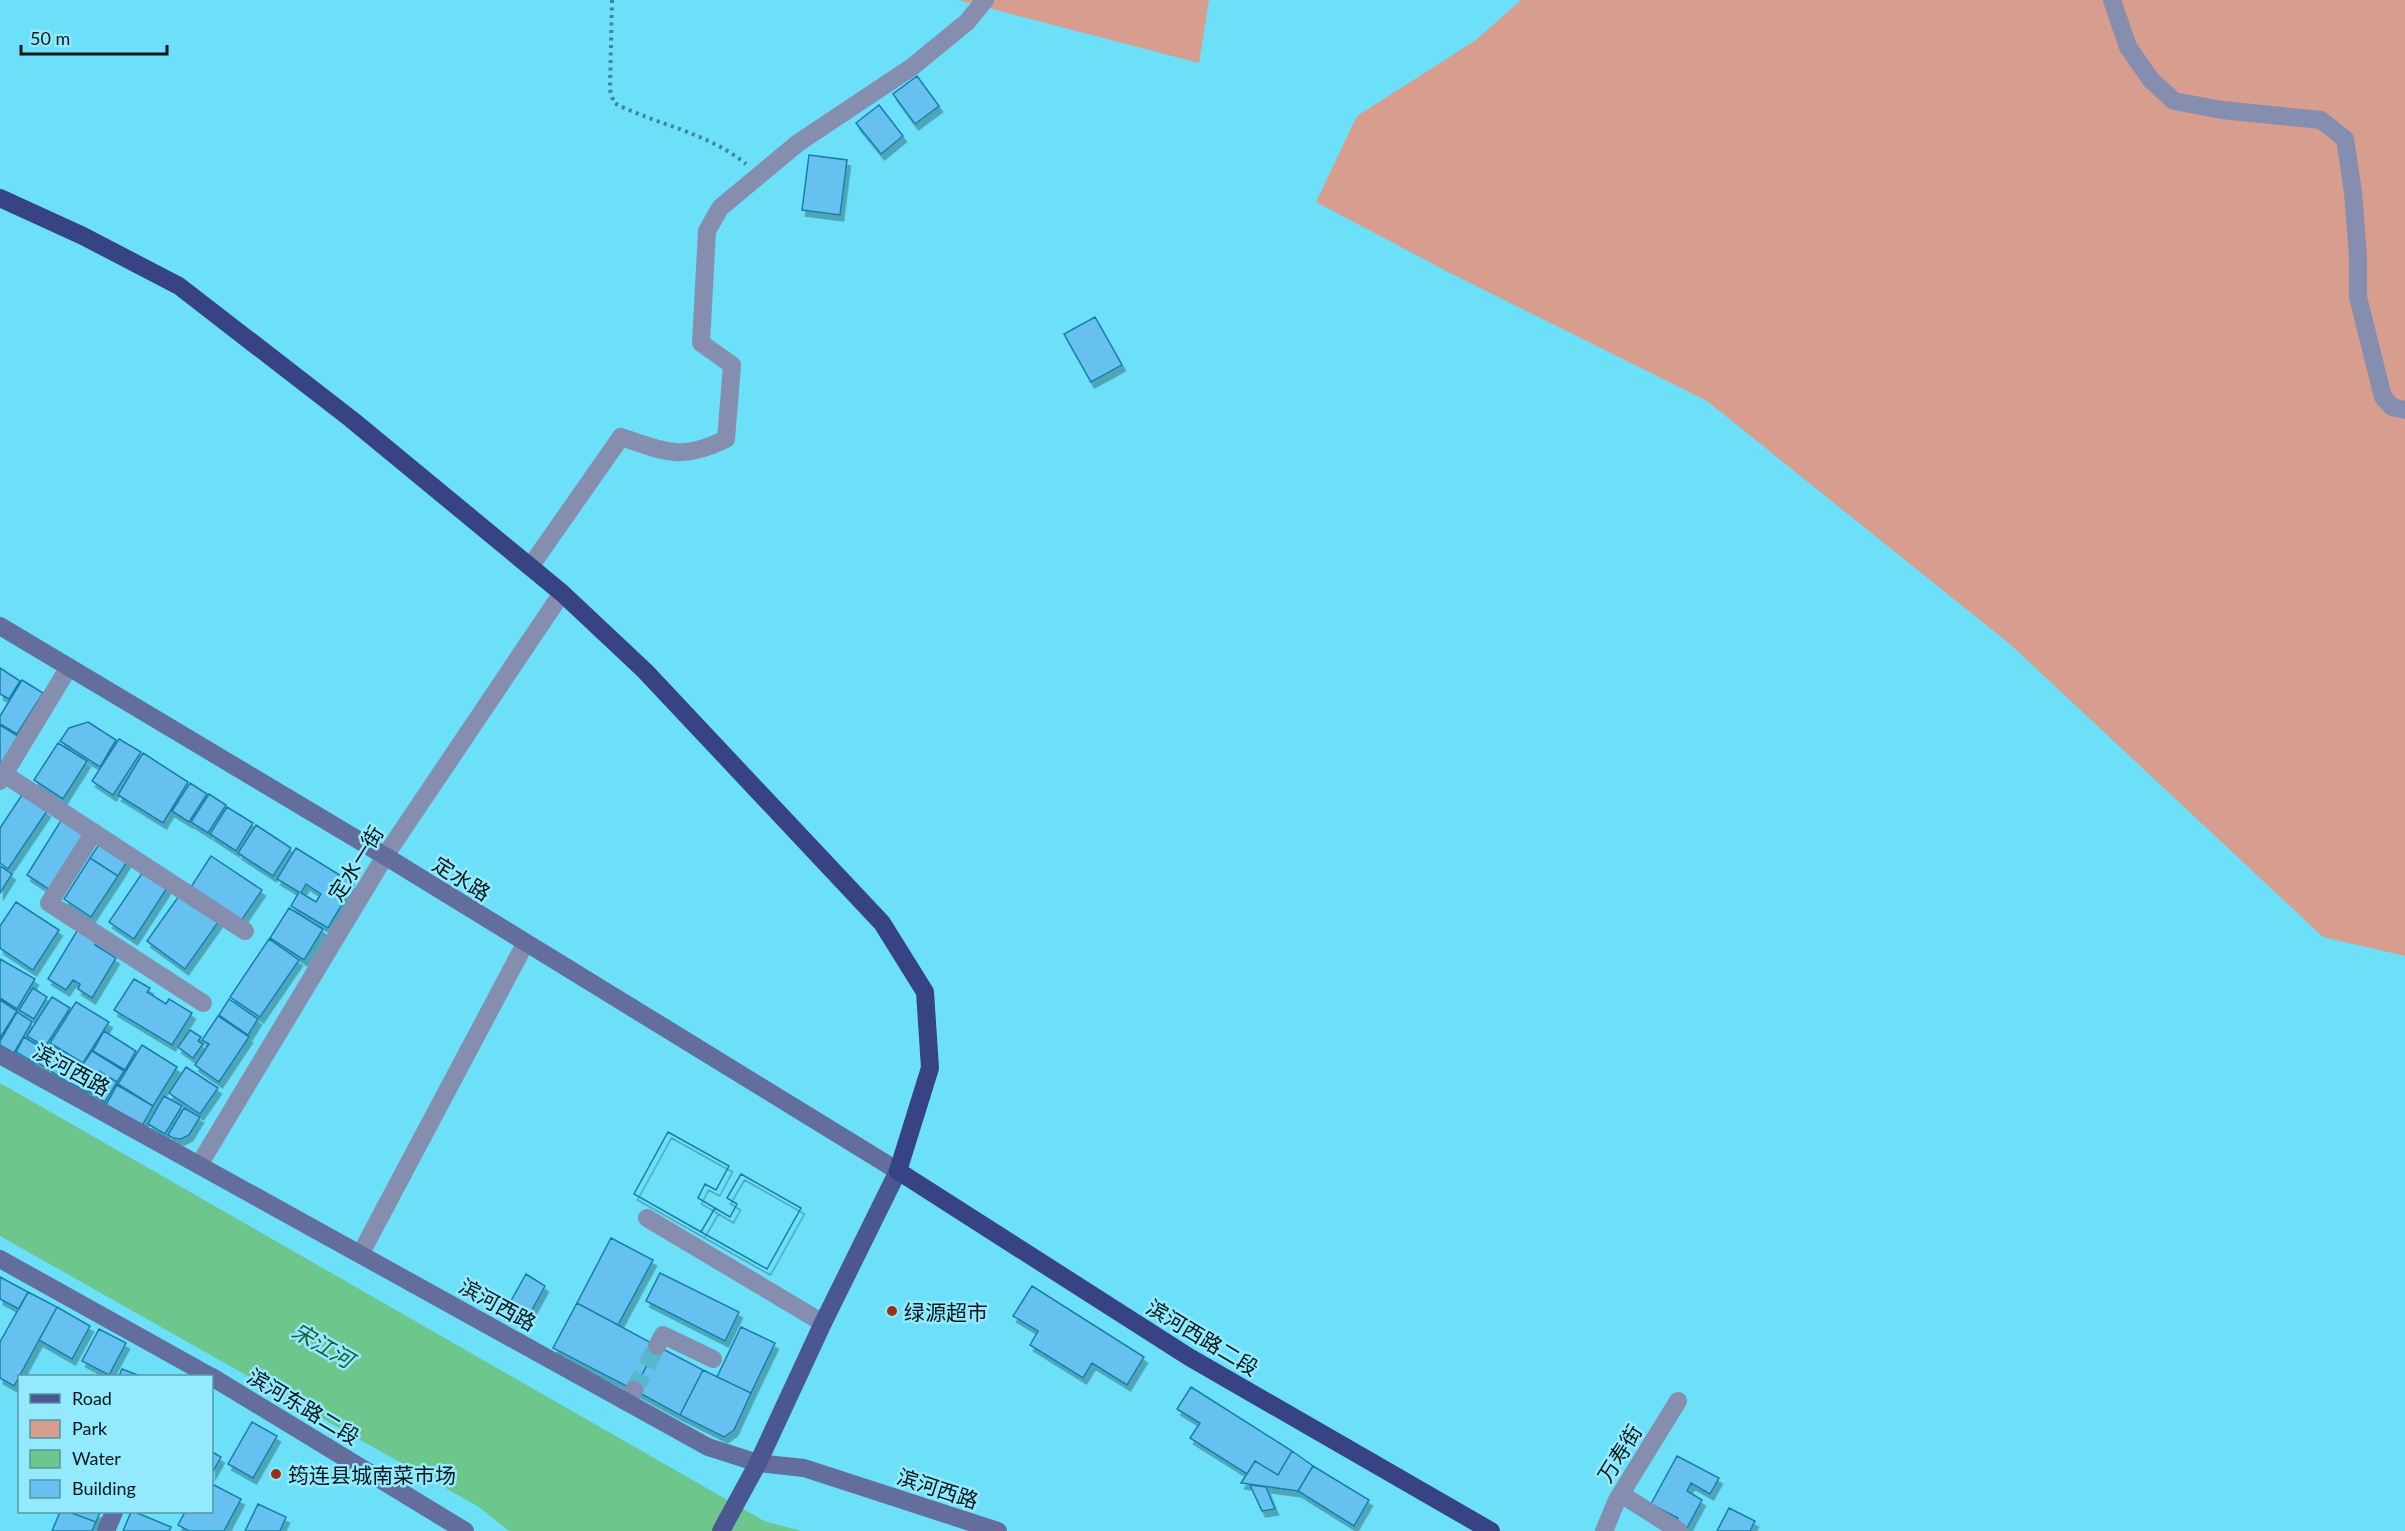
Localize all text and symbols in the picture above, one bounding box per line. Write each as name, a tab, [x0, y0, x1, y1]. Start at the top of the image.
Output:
scale bar	[21, 18, 166, 56]
text: 50 m	[30, 27, 70, 49]
street label: 定水一街	[322, 821, 388, 905]
street label: 定水路	[429, 851, 495, 905]
street label: 滨河西路	[29, 1038, 115, 1100]
street label: 滨河西路	[455, 1273, 541, 1335]
street label: 滨河西路二段	[1143, 1294, 1263, 1380]
place label: 绿源超市	[904, 1299, 988, 1324]
marker: 绿源超市	[885, 1304, 899, 1318]
water label: 宋江河	[288, 1317, 362, 1375]
street label: 滨河东路二段	[244, 1363, 364, 1449]
legend	[18, 1375, 213, 1513]
text: Road	[72, 1387, 112, 1409]
text: Park	[72, 1417, 108, 1439]
street label: 万寿街	[1592, 1420, 1646, 1486]
text: Water	[72, 1447, 121, 1469]
place label: 筠连县城南菜市场	[288, 1462, 456, 1487]
street label: 滨河西路	[894, 1463, 982, 1513]
marker: 筠连县城南菜市场	[269, 1467, 283, 1481]
text: Building	[72, 1477, 136, 1499]

